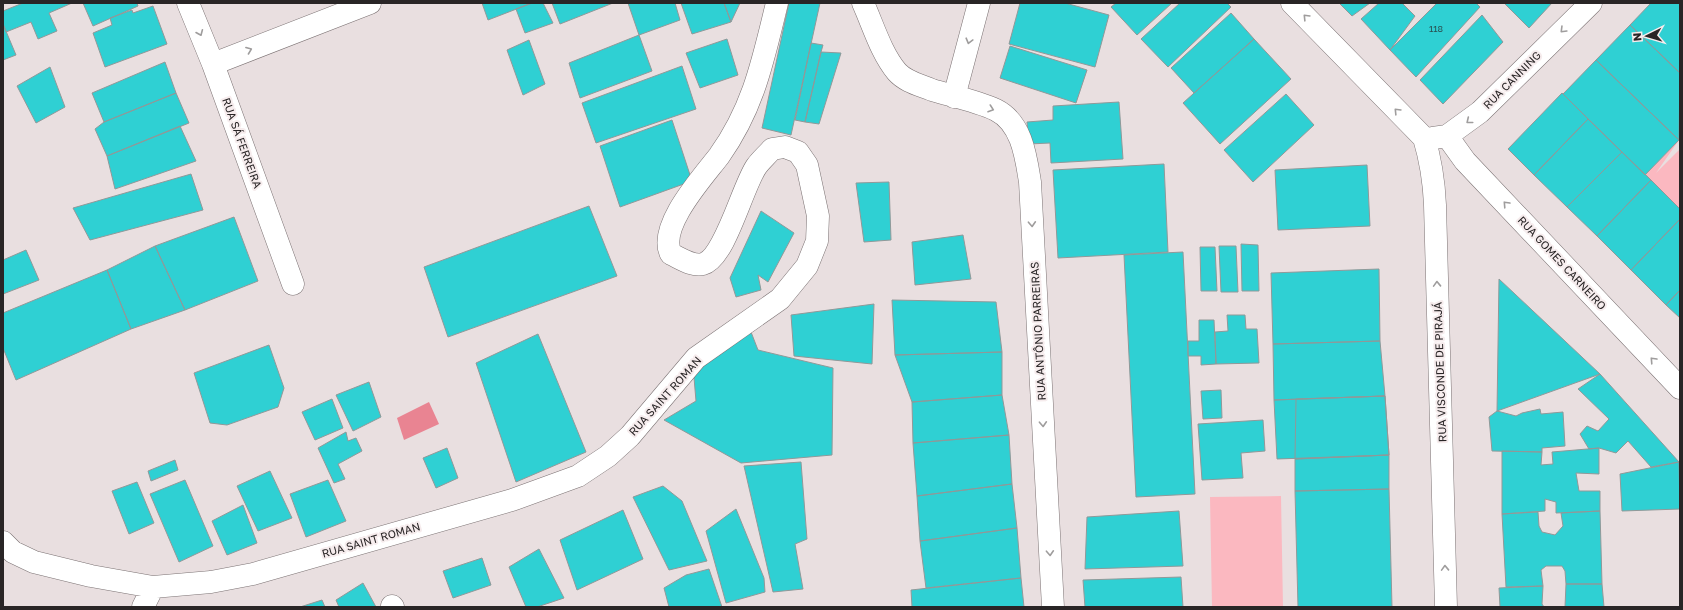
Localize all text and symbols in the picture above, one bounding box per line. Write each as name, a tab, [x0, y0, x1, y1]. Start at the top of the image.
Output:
one-way arrow	[1303, 14, 1311, 22]
north arrow	[1627, 16, 1667, 56]
house number: 118	[1429, 23, 1443, 34]
one-way arrow	[1560, 25, 1568, 33]
one-way arrow	[196, 30, 204, 37]
text: N	[1630, 32, 1643, 42]
one-way arrow	[965, 37, 974, 44]
one-way arrow	[246, 46, 253, 54]
street label: RUA CANNING	[1480, 48, 1543, 111]
street label: RUA SÁ FERREIRA	[220, 96, 265, 190]
one-way arrow	[987, 104, 994, 113]
one-way arrow	[1395, 108, 1402, 115]
one-way arrow	[1467, 116, 1474, 123]
one-way arrow	[1503, 201, 1511, 209]
street label: RUA GOMES CARNEIRO	[1516, 213, 1609, 312]
one-way arrow	[1028, 221, 1037, 227]
street label: RUA ANTÔNIO PARREIRAS	[1027, 261, 1048, 401]
one-way arrow	[1433, 281, 1442, 287]
street label: RUA VISCONDE DE PIRAJÁ	[1431, 301, 1448, 442]
street label: RUA SAINT ROMAN	[626, 354, 703, 438]
one-way arrow	[1651, 357, 1658, 364]
one-way arrow	[1039, 421, 1048, 427]
street label: RUA SAINT ROMAN	[320, 519, 422, 560]
one-way arrow	[1046, 550, 1055, 556]
one-way arrow	[1441, 565, 1449, 571]

